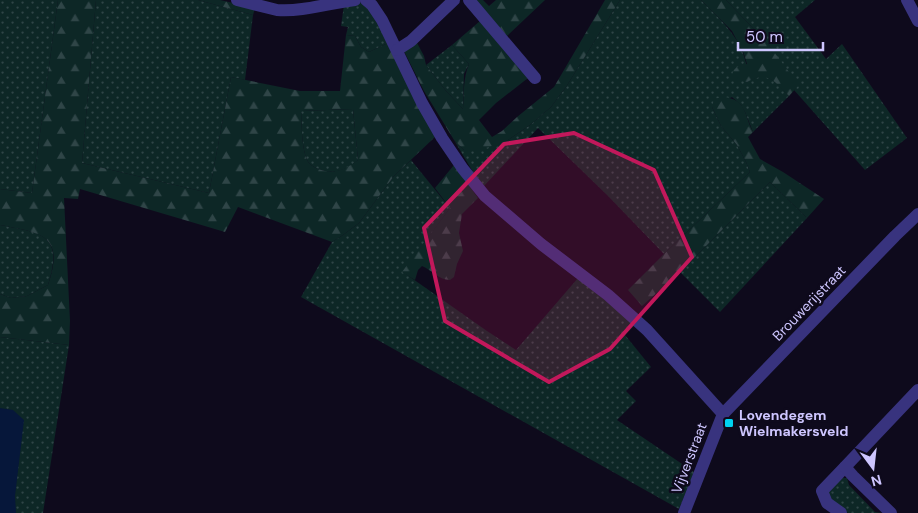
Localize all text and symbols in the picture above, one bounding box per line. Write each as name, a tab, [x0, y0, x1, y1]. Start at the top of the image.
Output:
scale bar	[738, 20, 823, 52]
text: 50 m	[746, 27, 783, 47]
street label: Brouwerijstraat	[769, 262, 849, 344]
place label: Lovendegem Wielmakersveld	[739, 406, 848, 440]
marker: Lovendegem Wielmakersveld	[723, 417, 735, 429]
street label: Vijverstraat	[667, 420, 711, 496]
north arrow	[848, 443, 898, 493]
text: N	[869, 471, 884, 491]

